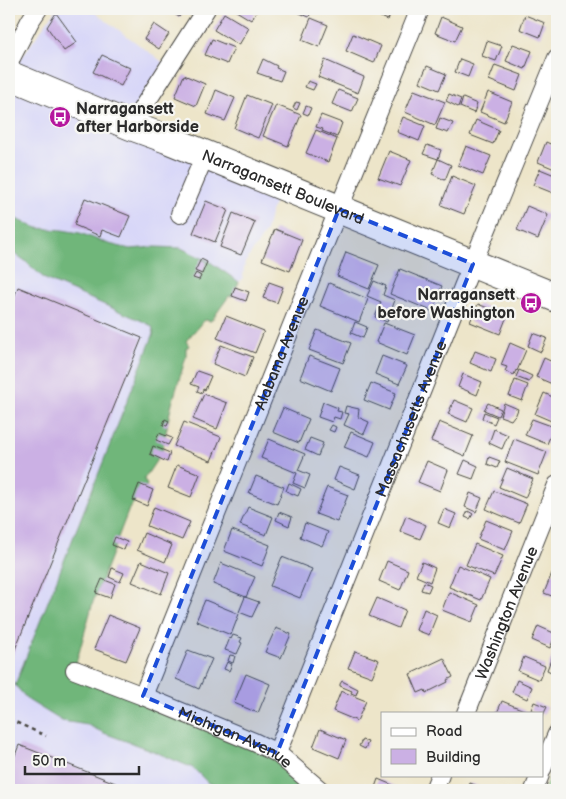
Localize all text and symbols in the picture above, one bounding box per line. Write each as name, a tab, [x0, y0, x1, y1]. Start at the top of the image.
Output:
place label: Narragansett after Harborside	[76, 100, 199, 137]
bus stop icon: Narragansett after Harborside	[48, 105, 72, 129]
street label: Narragansett Boulevard	[199, 146, 366, 229]
place label: Narragansett before Washington	[377, 286, 516, 323]
bus stop icon: Narragansett before Washington	[519, 291, 543, 315]
street label: Alabama Avenue	[251, 293, 314, 413]
street label: Massachusetts Avenue	[372, 338, 452, 500]
street label: Washington Avenue	[472, 543, 543, 683]
street label: Michigan Avenue	[175, 704, 296, 773]
legend	[381, 712, 544, 776]
text: Road	[426, 722, 462, 741]
scale bar	[25, 744, 139, 776]
text: Building	[426, 748, 481, 767]
text: 50 m	[32, 752, 66, 771]

